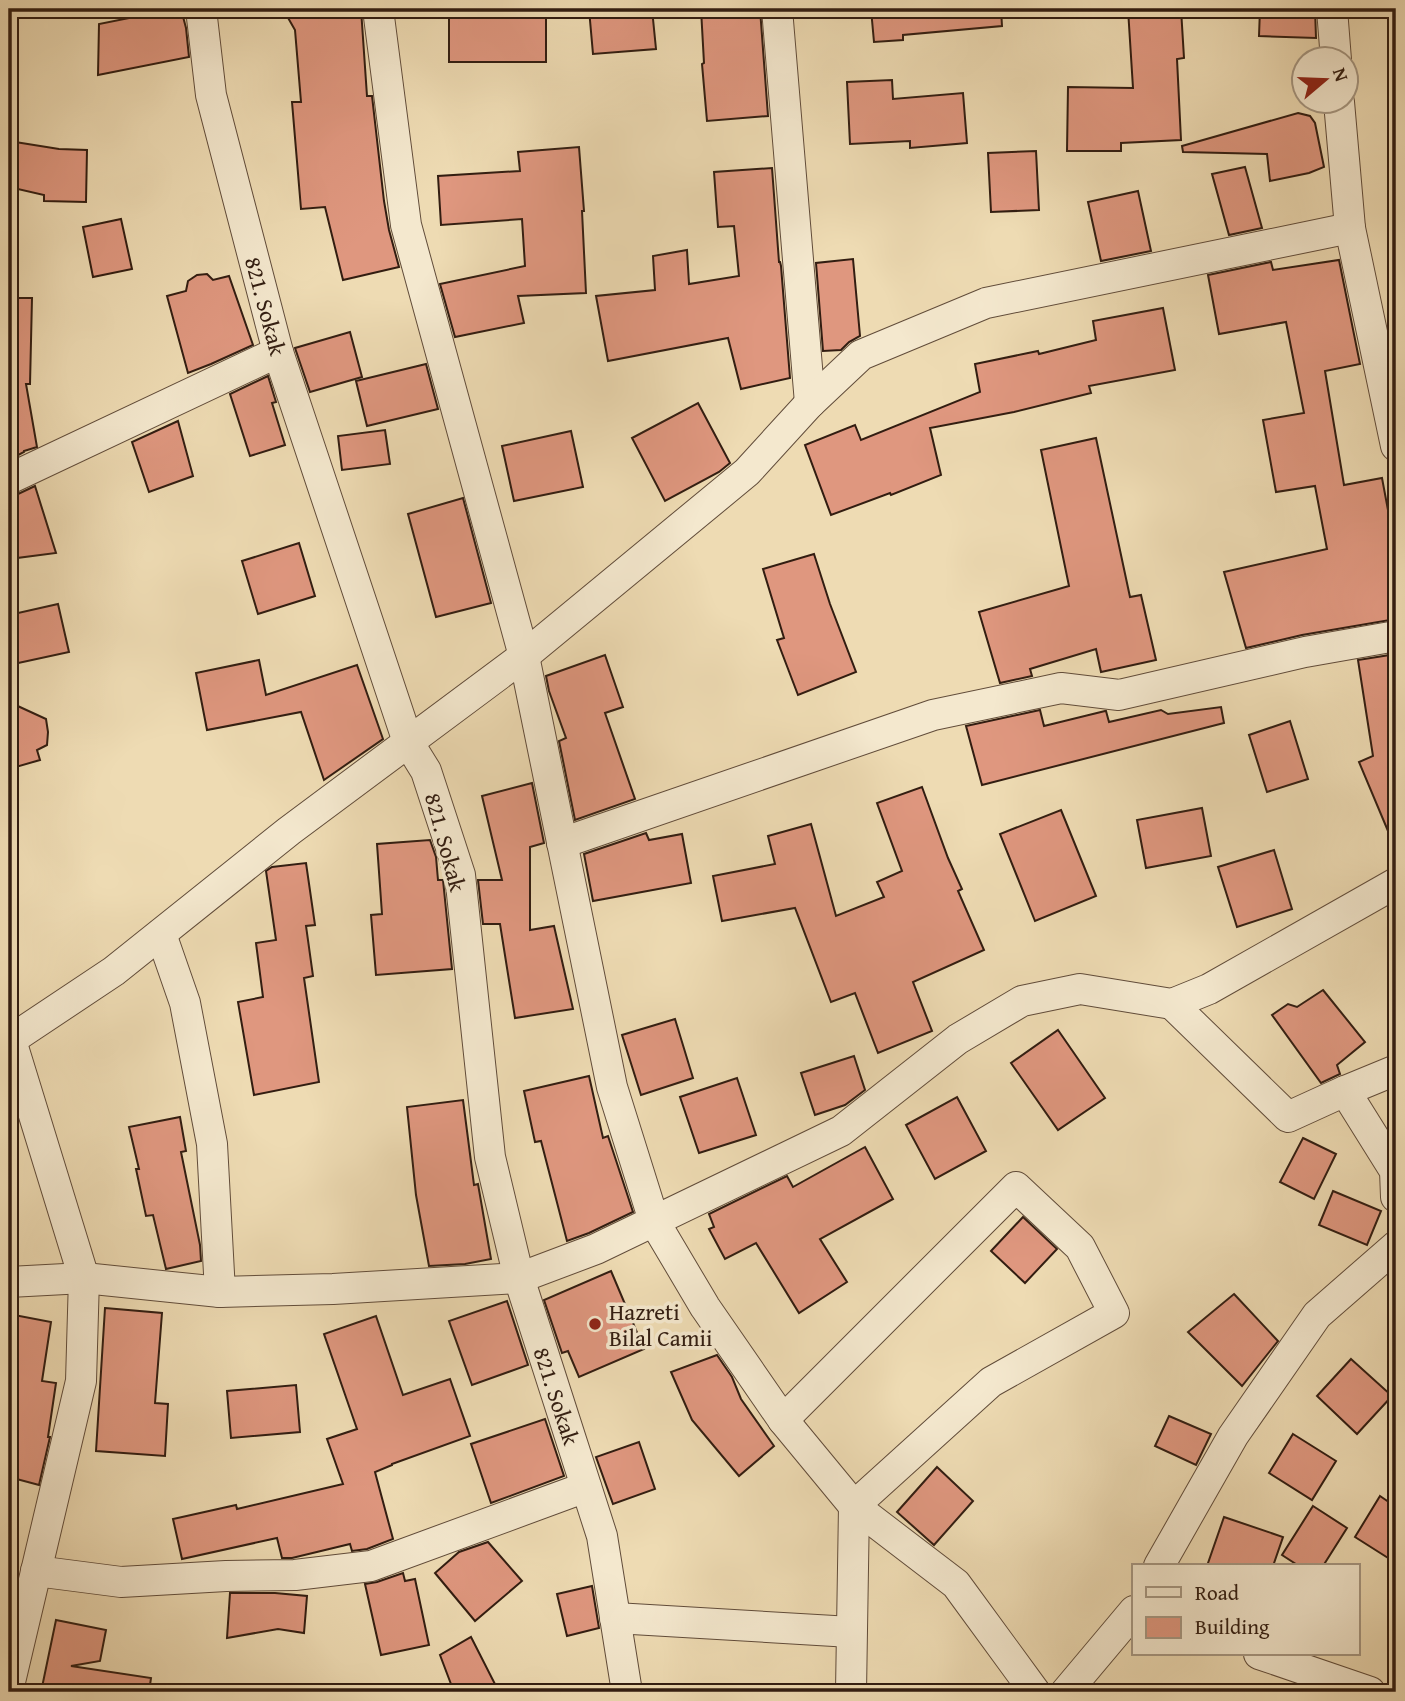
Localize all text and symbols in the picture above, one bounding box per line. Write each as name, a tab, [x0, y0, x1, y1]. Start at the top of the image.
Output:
north arrow	[1290, 46, 1360, 116]
text: N	[1326, 64, 1356, 85]
street label: 821. Sokak	[237, 253, 295, 359]
street label: 821. Sokak	[417, 789, 475, 895]
place label: Hazreti Bilal Camii	[609, 1295, 712, 1354]
marker: Hazreti Bilal Camii	[587, 1316, 603, 1332]
street label: 821. Sokak	[526, 1343, 588, 1449]
legend	[1132, 1564, 1360, 1656]
text: Road	[1195, 1577, 1240, 1608]
text: Building	[1195, 1611, 1270, 1642]

